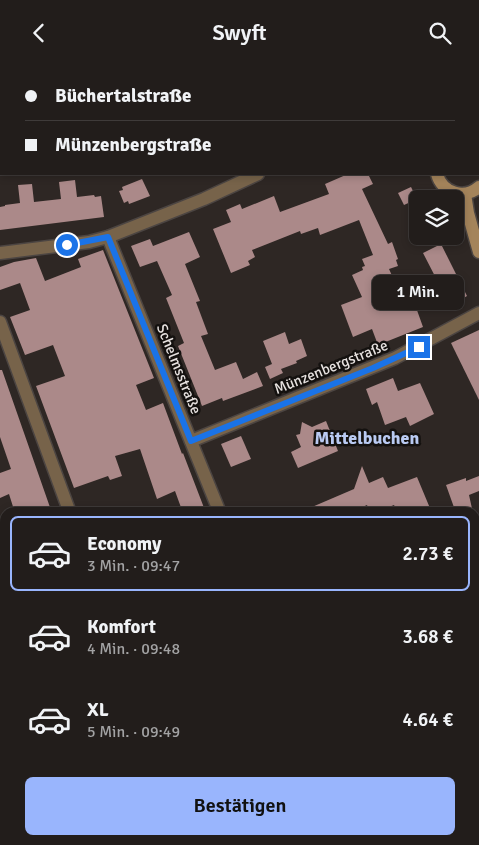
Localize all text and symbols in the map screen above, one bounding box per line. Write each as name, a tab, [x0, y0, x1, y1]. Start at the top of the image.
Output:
icon: back	[25, 19, 53, 47]
text: Swyft	[212, 19, 267, 46]
icon: search	[426, 19, 454, 47]
text: Büchertalstraße	[55, 84, 191, 108]
text: Münzenbergstraße	[55, 133, 212, 157]
map controls	[409, 190, 464, 245]
button: layers	[409, 190, 464, 245]
route start	[56, 234, 78, 256]
callout: 1 Min.	[373, 275, 465, 309]
text: 1 Min.	[397, 282, 440, 302]
street label: Schelmsstraße	[153, 321, 205, 417]
street label: Münzenbergstraße	[271, 336, 391, 398]
route end	[408, 336, 430, 358]
district label: Mittelbuchen	[315, 427, 420, 449]
icon: car	[27, 531, 72, 576]
text: Economy	[87, 532, 161, 556]
text: 2.73 €	[403, 542, 453, 566]
text: 3 Min. · 09:47	[87, 556, 180, 576]
icon: car	[27, 614, 72, 659]
text: Komfort	[87, 615, 156, 639]
text: 3.68 €	[403, 625, 453, 649]
text: 4 Min. · 09:48	[87, 639, 180, 659]
icon: car	[27, 697, 72, 742]
text: XL	[87, 698, 109, 722]
text: 4.64 €	[403, 708, 453, 732]
text: 5 Min. · 09:49	[87, 722, 180, 742]
button: Bestätigen	[25, 777, 455, 835]

